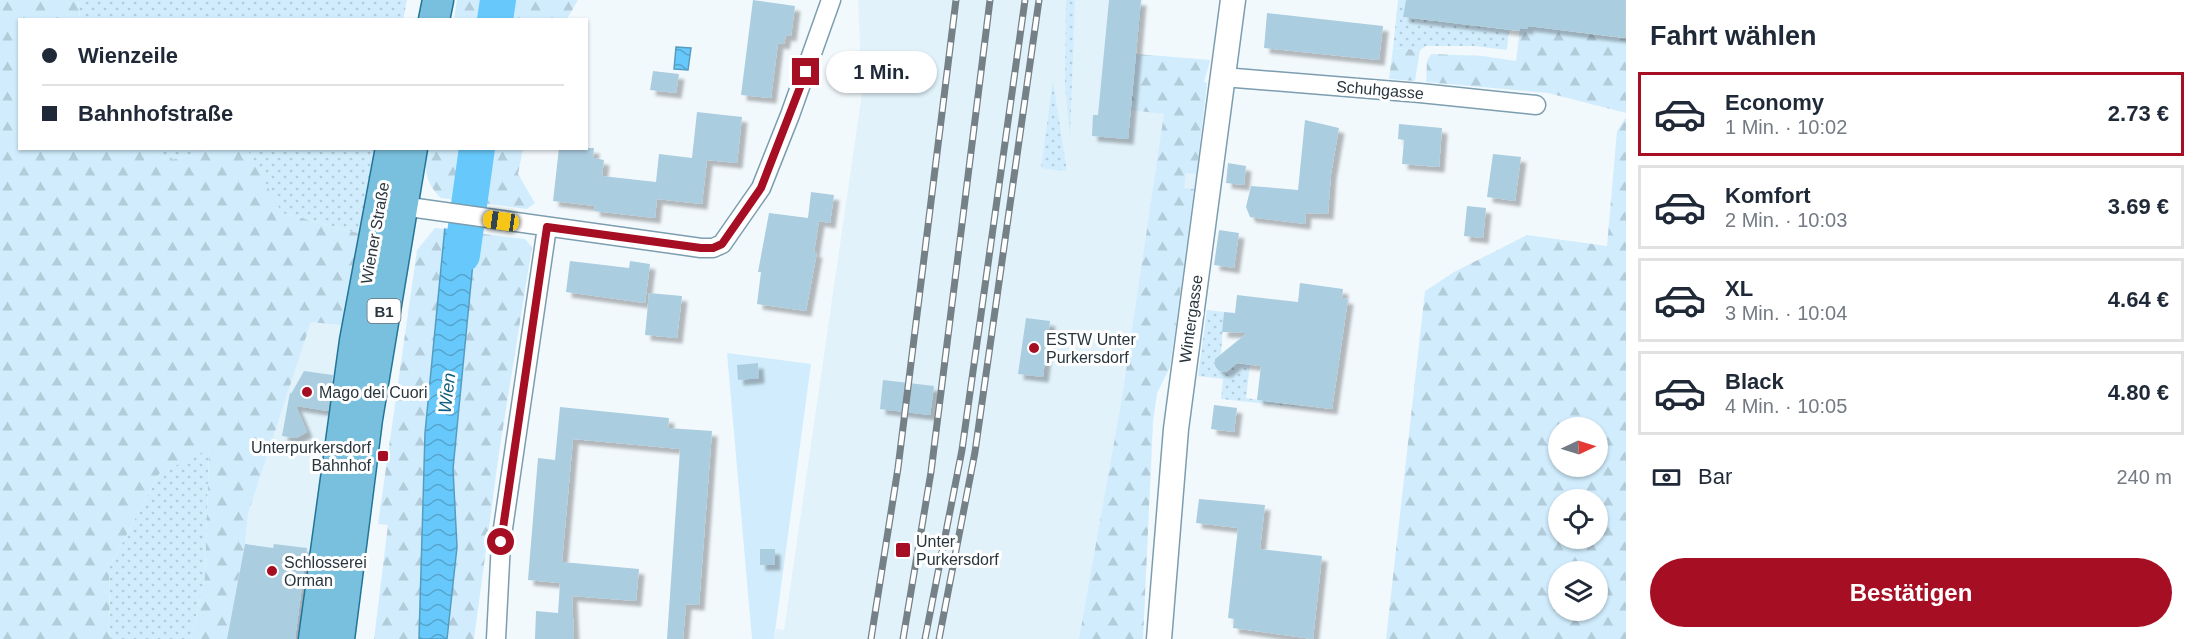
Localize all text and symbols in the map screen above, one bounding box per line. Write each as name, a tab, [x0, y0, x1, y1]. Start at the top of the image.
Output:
text: Fahrt wählen	[1650, 21, 1817, 51]
text: Wienzeile	[78, 43, 178, 68]
callout: 1 Min.	[827, 51, 938, 93]
route end	[792, 58, 819, 85]
text: 1 Min.	[853, 61, 910, 83]
street label: Schuhgasse	[1335, 78, 1425, 102]
icon: car	[1653, 87, 1707, 141]
text: Economy	[1725, 90, 1824, 115]
text: Bahnhofstraße	[78, 101, 233, 126]
text: 2.73 €	[2108, 101, 2169, 126]
text: 1 Min. · 10:02	[1725, 116, 1847, 138]
icon: car	[1653, 180, 1707, 234]
street label: Wiener Straße	[358, 181, 392, 285]
text: Komfort	[1725, 183, 1811, 208]
text: 3.69 €	[2108, 194, 2169, 219]
text: 2 Min. · 10:03	[1725, 209, 1847, 231]
car	[482, 210, 520, 232]
icon: car	[1653, 273, 1707, 327]
street label: Wintergasse	[1176, 274, 1206, 364]
text: XL	[1725, 276, 1753, 301]
text: 4.64 €	[2108, 287, 2169, 312]
road number: B1	[368, 299, 400, 323]
text: 3 Min. · 10:04	[1725, 302, 1847, 324]
place label: ESTW Unter Purkersdorf	[1046, 331, 1136, 366]
marker: ESTW Unter Purkersdorf	[1027, 341, 1041, 355]
icon: car	[1653, 366, 1707, 420]
text: Black	[1725, 369, 1784, 394]
water label: Wien	[435, 372, 459, 414]
text: 4.80 €	[2108, 380, 2169, 405]
place label: Mago dei Cuori	[319, 384, 428, 401]
marker: Mago dei Cuori	[300, 385, 314, 399]
text: 4 Min. · 10:05	[1725, 395, 1847, 417]
north arrow	[1548, 417, 1608, 477]
map controls	[1548, 417, 1608, 621]
place label: Unterpurkersdorf Bahnhof	[251, 439, 372, 474]
marker: Unterpurkersdorf Bahnhof	[376, 449, 390, 463]
icon: cash	[1650, 461, 1683, 494]
text: Bar	[1698, 464, 1732, 489]
text: 240 m	[2116, 466, 2172, 488]
button: locate	[1548, 489, 1608, 549]
route start	[487, 528, 514, 555]
place label: Unter Purkersdorf	[916, 533, 999, 568]
marker: Unter Purkersdorf	[894, 541, 912, 559]
place label: Schlosserei Orman	[284, 554, 367, 589]
button: Bestätigen	[1650, 558, 2172, 627]
button: layers	[1548, 561, 1608, 621]
marker: Schlosserei Orman	[265, 564, 279, 578]

